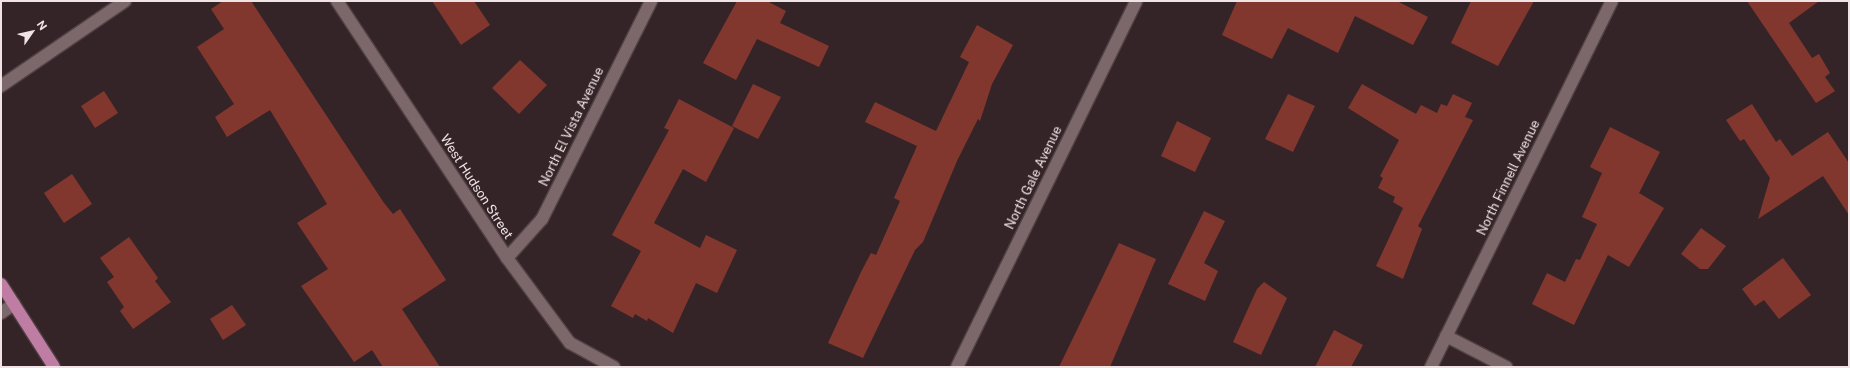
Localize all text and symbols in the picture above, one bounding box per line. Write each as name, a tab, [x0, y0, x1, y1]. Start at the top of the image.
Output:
north arrow	[12, 12, 52, 52]
text: N	[35, 18, 49, 32]
street label: North El Vista Avenue	[536, 65, 608, 189]
street label: North Finnell Avenue	[1474, 118, 1544, 238]
street label: North Gale Avenue	[1002, 124, 1066, 232]
street label: West Hudson Street	[436, 132, 516, 242]

